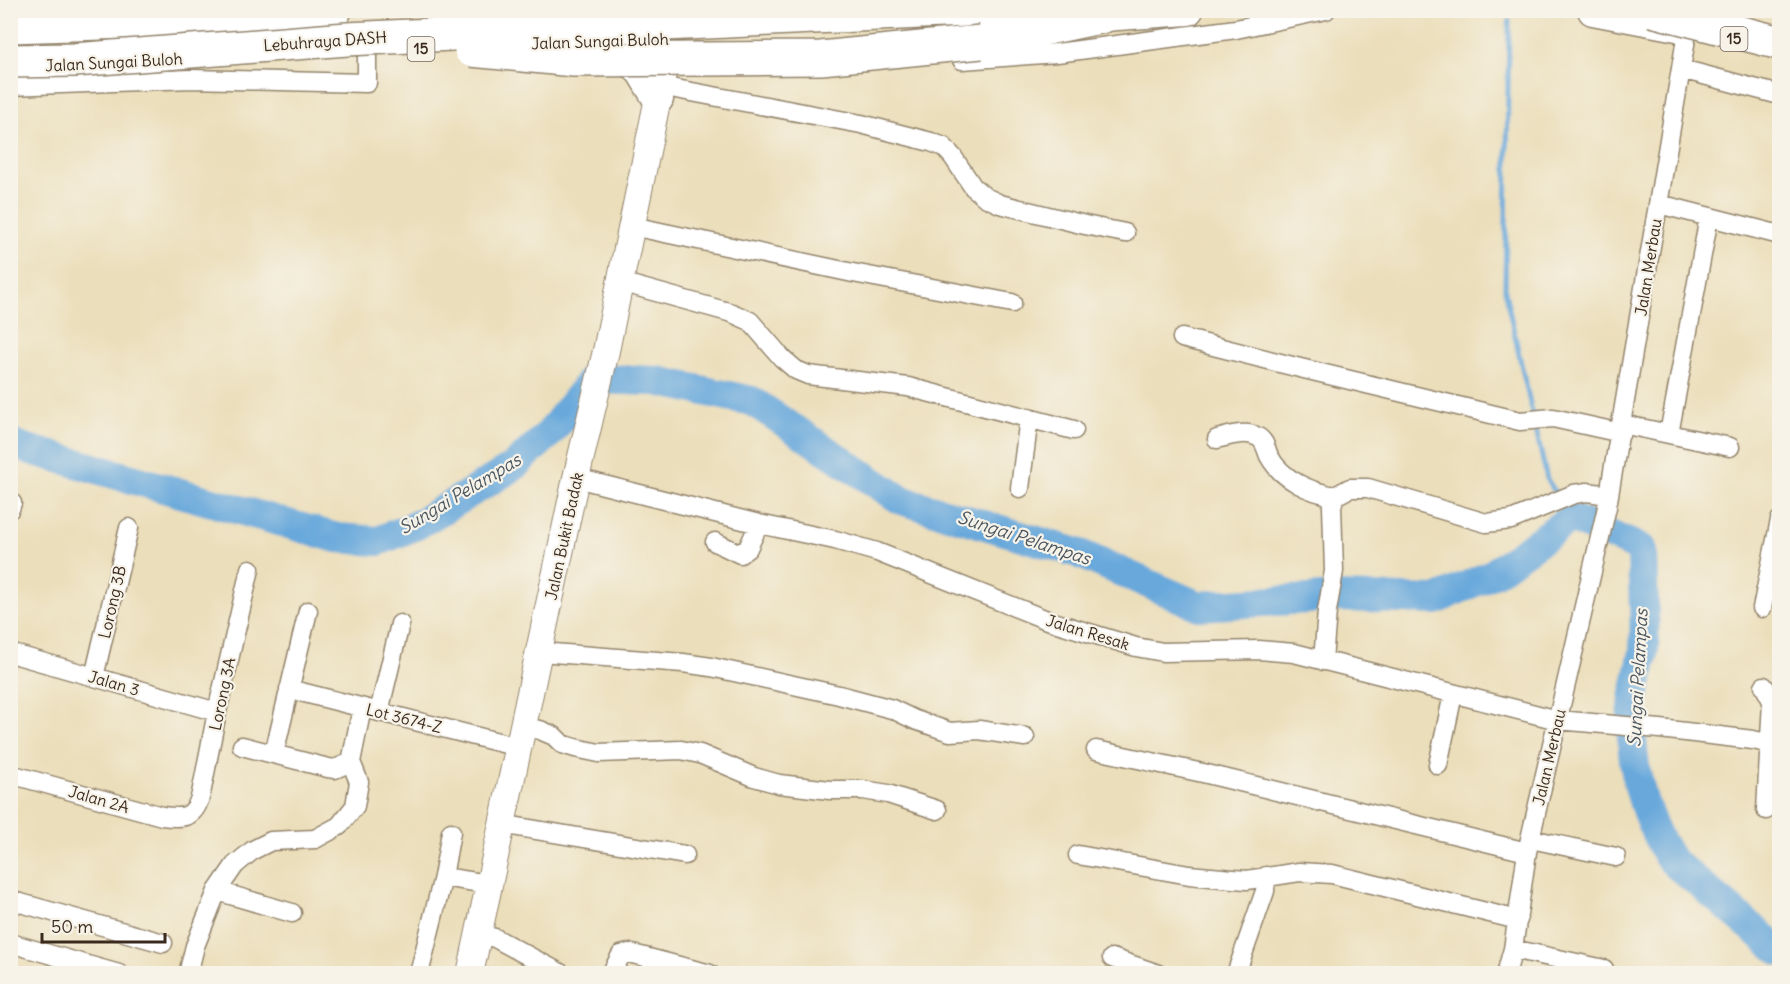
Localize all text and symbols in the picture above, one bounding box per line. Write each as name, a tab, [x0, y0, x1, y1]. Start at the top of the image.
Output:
street label: Lebuhraya DASH	[263, 27, 387, 55]
road number: 15	[1720, 27, 1748, 51]
street label: Jalan Sungai Buloh	[531, 29, 669, 53]
road number: 15	[408, 37, 434, 61]
street label: Jalan Sungai Buloh	[45, 48, 183, 76]
street label: Jalan Merbau	[1630, 217, 1666, 317]
water label: Sungai Pelampas	[395, 447, 526, 539]
street label: Jalan Bukit Badak	[541, 470, 587, 602]
water label: Sungai Pelampas	[955, 505, 1095, 570]
street label: Lorong 3B	[94, 563, 130, 641]
water label: Sungai Pelampas	[1622, 607, 1653, 748]
street label: Jalan Resak	[1044, 610, 1132, 654]
street label: Lorong 3A	[204, 656, 240, 732]
street label: Jalan 3	[86, 666, 142, 700]
street label: Lot 3674-Z	[364, 699, 444, 737]
street label: Jalan Merbau	[1528, 707, 1570, 807]
street label: Jalan 2A	[66, 781, 132, 817]
scale bar	[42, 906, 165, 944]
text: 50 m	[51, 915, 93, 938]

